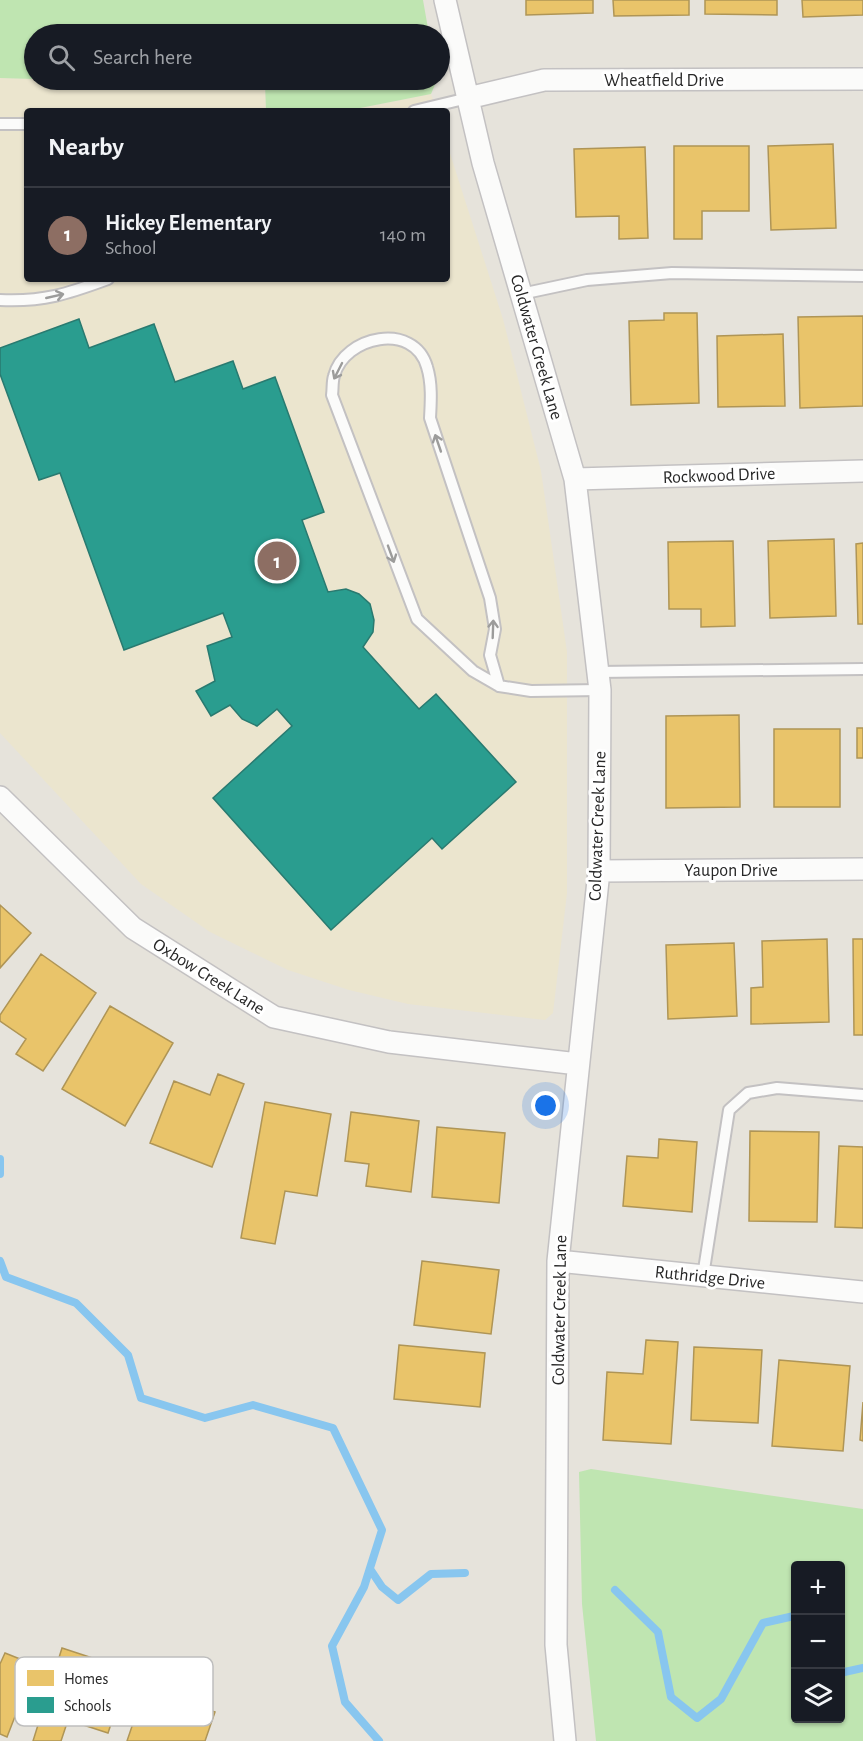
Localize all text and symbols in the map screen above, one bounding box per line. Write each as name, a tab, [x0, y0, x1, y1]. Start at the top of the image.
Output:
search box	[24, 24, 450, 90]
icon: search	[45, 41, 78, 74]
text: Search here	[93, 46, 192, 68]
street label: Wheatfield Drive	[604, 72, 724, 90]
text: Nearby	[48, 134, 124, 160]
text: Hickey Elementary	[105, 212, 271, 234]
text: 1	[64, 225, 71, 245]
text: 140 m	[380, 225, 426, 245]
text: School	[105, 238, 157, 258]
street label: Coldwater Creek Lane	[507, 273, 565, 422]
one-way arrow	[45, 290, 64, 302]
one-way arrow	[331, 362, 343, 380]
one-way arrow	[432, 434, 443, 453]
street label: Rockwood Drive	[662, 465, 776, 487]
pin: 1	[258, 538, 296, 584]
one-way arrow	[386, 544, 397, 563]
one-way arrow	[488, 620, 499, 640]
street label: Coldwater Creek Lane	[586, 751, 610, 901]
street label: Yaupon Drive	[684, 862, 778, 880]
street label: Oxbow Creek Lane	[149, 935, 268, 1018]
your location	[531, 1091, 560, 1120]
street label: Coldwater Creek Lane	[550, 1235, 570, 1385]
street label: Ruthridge Drive	[654, 1263, 766, 1293]
map controls	[791, 1561, 845, 1723]
button: +	[791, 1561, 845, 1615]
button: −	[791, 1615, 845, 1669]
legend	[15, 1657, 213, 1726]
button: layers	[791, 1669, 845, 1723]
text: Homes	[64, 1671, 108, 1687]
text: Schools	[64, 1698, 111, 1714]

